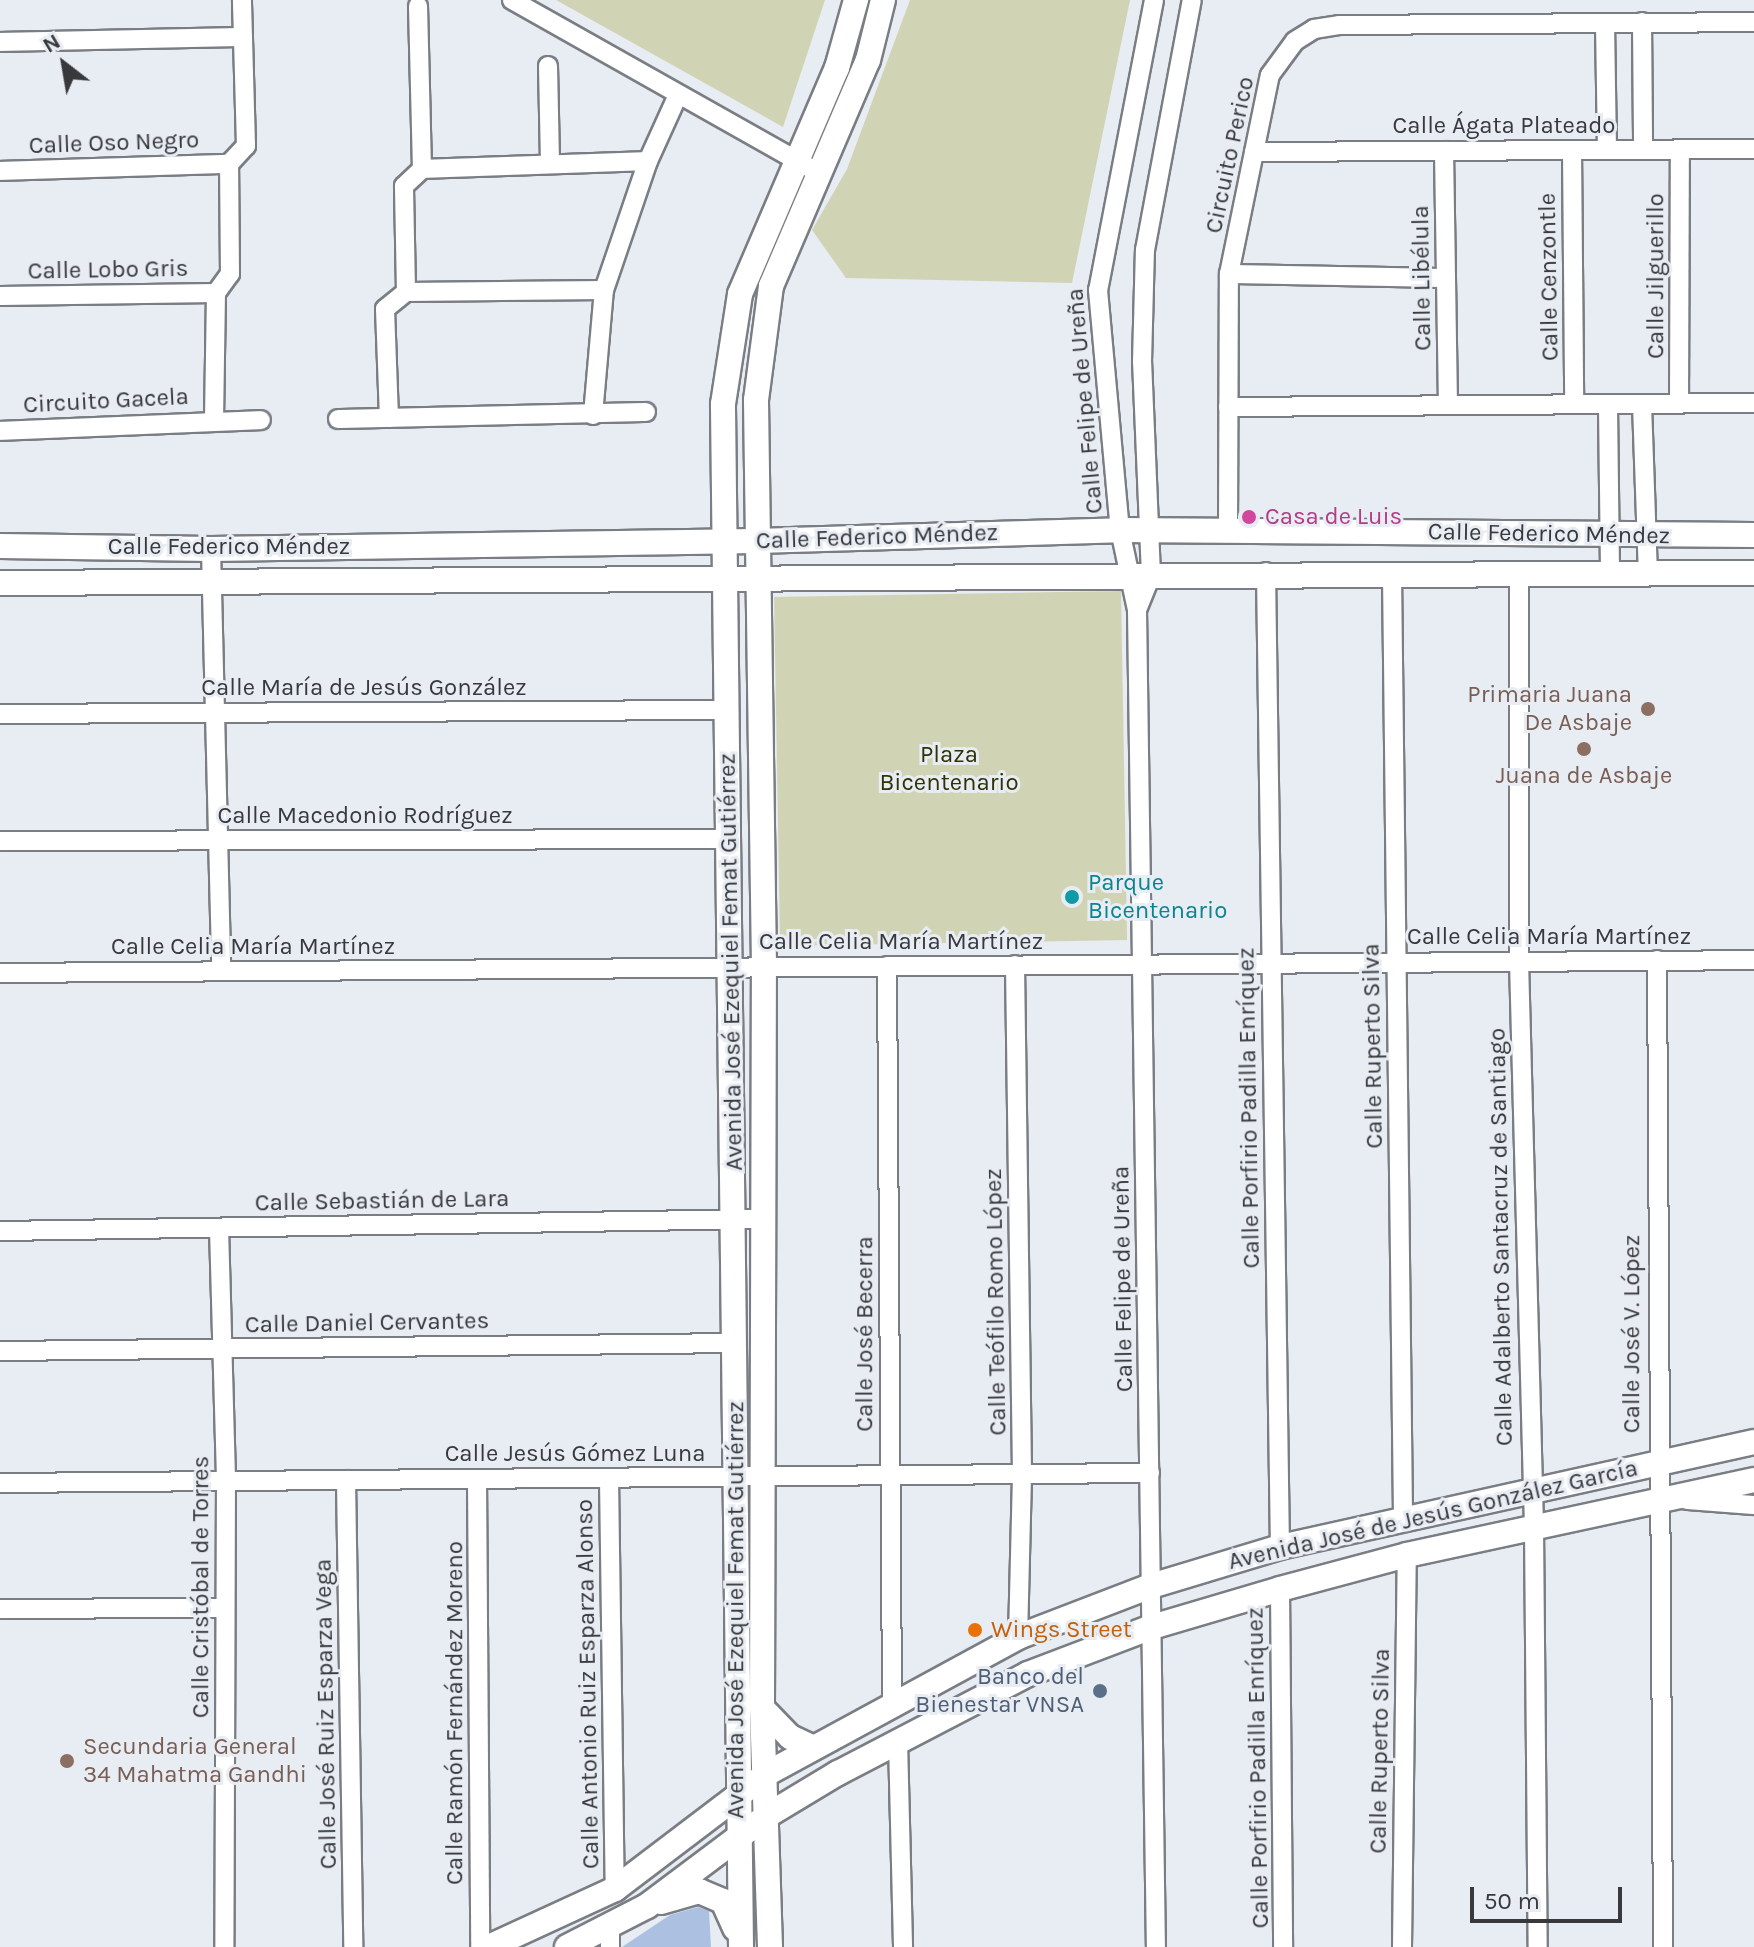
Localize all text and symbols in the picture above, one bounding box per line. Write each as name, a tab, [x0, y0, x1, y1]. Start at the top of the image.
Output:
north arrow	[24, 24, 104, 104]
text: N	[38, 28, 65, 59]
street label: Circuito Perico	[1199, 74, 1261, 236]
street label: Calle Ágata Plateado	[1393, 112, 1615, 140]
street label: Calle Oso Negro	[28, 126, 200, 160]
street label: Calle Cenzontle	[1533, 193, 1565, 361]
street label: Calle Jilguerillo	[1642, 193, 1670, 359]
street label: Calle Libélula	[1406, 205, 1438, 351]
street label: Calle Lobo Gris	[27, 254, 189, 286]
street label: Calle Felipe de Ureña	[1061, 287, 1109, 515]
street label: Circuito Gacela	[22, 382, 190, 420]
place label: Casa de Luis	[1265, 503, 1402, 531]
marker: Casa de Luis	[1240, 508, 1258, 526]
street label: Calle Federico Méndez	[1428, 517, 1670, 551]
street label: Calle Federico Méndez	[755, 518, 999, 556]
street label: Calle Federico Méndez	[108, 533, 350, 561]
street label: Calle María de Jesús González	[201, 674, 527, 702]
place label: Primaria Juana De Asbaje	[1467, 681, 1632, 737]
marker: Primaria Juana De Asbaje	[1639, 700, 1657, 718]
marker: Juana de Asbaje	[1575, 740, 1593, 758]
park label: Plaza Bicentenario	[879, 741, 1019, 797]
street label: Avenida José Ezequiel Femat Gutiérrez	[713, 753, 749, 1171]
place label: Juana de Asbaje	[1496, 762, 1672, 790]
street label: Calle Macedonio Rodríguez	[217, 802, 513, 830]
place label: Parque Bicentenario	[1088, 869, 1227, 925]
marker: Parque Bicentenario	[1063, 888, 1081, 906]
street label: Calle Celia María Martínez	[1407, 923, 1691, 951]
street label: Calle Celia María Martínez	[759, 928, 1043, 956]
street label: Calle Celia María Martínez	[111, 933, 395, 961]
street label: Calle Ruperto Silva	[1357, 943, 1389, 1149]
street label: Calle Porfirio Padilla Enríquez	[1232, 947, 1266, 1269]
street label: Calle Adalberto Santacruz de Santiago	[1483, 1028, 1519, 1446]
street label: Calle Felipe de Ureña	[1107, 1166, 1139, 1392]
street label: Calle Teófilo Romo López	[979, 1168, 1013, 1436]
street label: Calle Sebastián de Lara	[255, 1184, 509, 1218]
street label: Calle José V. López	[1618, 1235, 1646, 1433]
street label: Calle José Becerra	[851, 1236, 879, 1432]
street label: Calle Daniel Cervantes	[245, 1306, 489, 1340]
street label: Avenida José Ezequiel Femat Gutiérrez	[722, 1401, 750, 1819]
street label: Calle Jesús Gómez Luna	[445, 1440, 705, 1468]
street label: Avenida José de Jesús González García	[1225, 1454, 1641, 1576]
street label: Calle Cristóbal de Torres	[187, 1456, 215, 1718]
street label: Calle Antonio Ruiz Esparza Alonso	[570, 1499, 606, 1869]
street label: Calle Ramón Fernández Moreno	[441, 1541, 469, 1885]
street label: Calle José Ruiz Esparza Vega	[309, 1559, 343, 1869]
street label: Calle Porfirio Padilla Enríquez	[1241, 1607, 1275, 1929]
place label: Wings Street	[991, 1616, 1132, 1644]
marker: Wings Street	[966, 1621, 984, 1639]
street label: Calle Ruperto Silva	[1364, 1648, 1396, 1854]
place label: Banco del Bienestar VNSA	[915, 1663, 1084, 1719]
marker: Banco del Bienestar VNSA	[1091, 1682, 1109, 1700]
place label: Secundaria General 34 Mahatma Gandhi	[83, 1733, 307, 1789]
marker: Secundaria General 34 Mahatma Gandhi	[58, 1752, 76, 1770]
scale bar	[1474, 1871, 1626, 1921]
text: 50 m	[1484, 1887, 1540, 1915]

